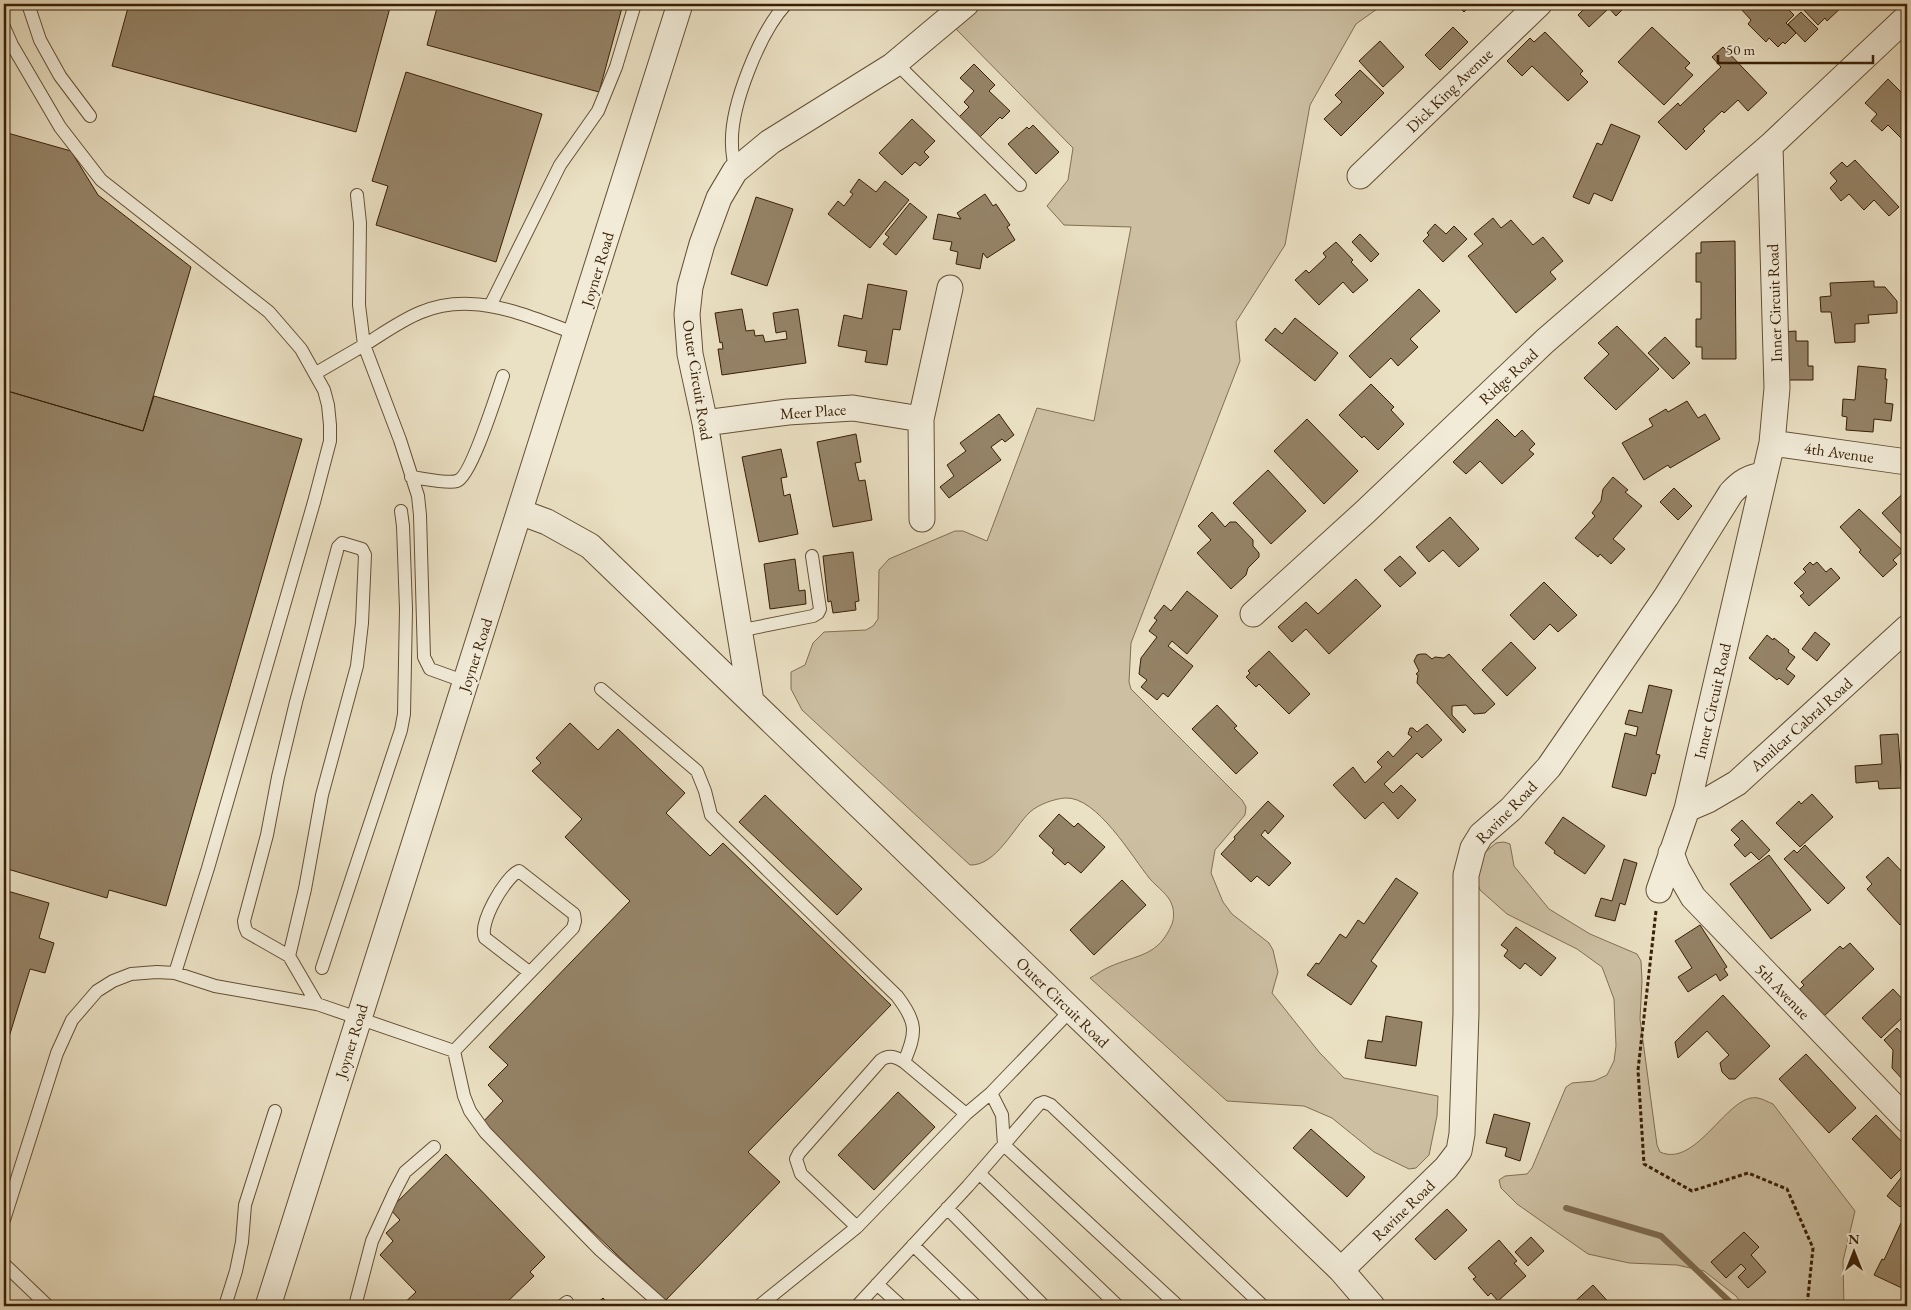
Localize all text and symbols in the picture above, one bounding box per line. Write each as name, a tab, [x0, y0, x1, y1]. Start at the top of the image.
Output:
scale bar	[1718, 32, 1874, 64]
text: 50 m	[1726, 40, 1755, 59]
street label: Dick King Avenue	[1402, 44, 1497, 137]
street label: Joyner Road	[576, 229, 619, 311]
street label: Inner Circuit Road	[1762, 243, 1787, 362]
street label: Outer Circuit Road	[678, 318, 718, 443]
street label: Ridge Road	[1474, 343, 1543, 409]
street label: Meer Place	[779, 399, 847, 424]
street label: 4th Avenue	[1803, 437, 1875, 468]
street label: Joyner Road	[453, 615, 498, 697]
street label: Inner Circuit Road	[1689, 640, 1736, 761]
street label: Amilcar Cabral Road	[1745, 672, 1858, 777]
street label: Ravine Road	[1471, 776, 1542, 848]
street label: Outer Circuit Road	[1012, 953, 1114, 1053]
street label: 5th Avenue	[1751, 959, 1815, 1024]
street label: Joyner Road	[330, 1001, 373, 1083]
street label: Ravine Road	[1367, 1174, 1440, 1246]
north arrow	[1828, 1228, 1878, 1278]
text: N	[1848, 1230, 1860, 1248]

